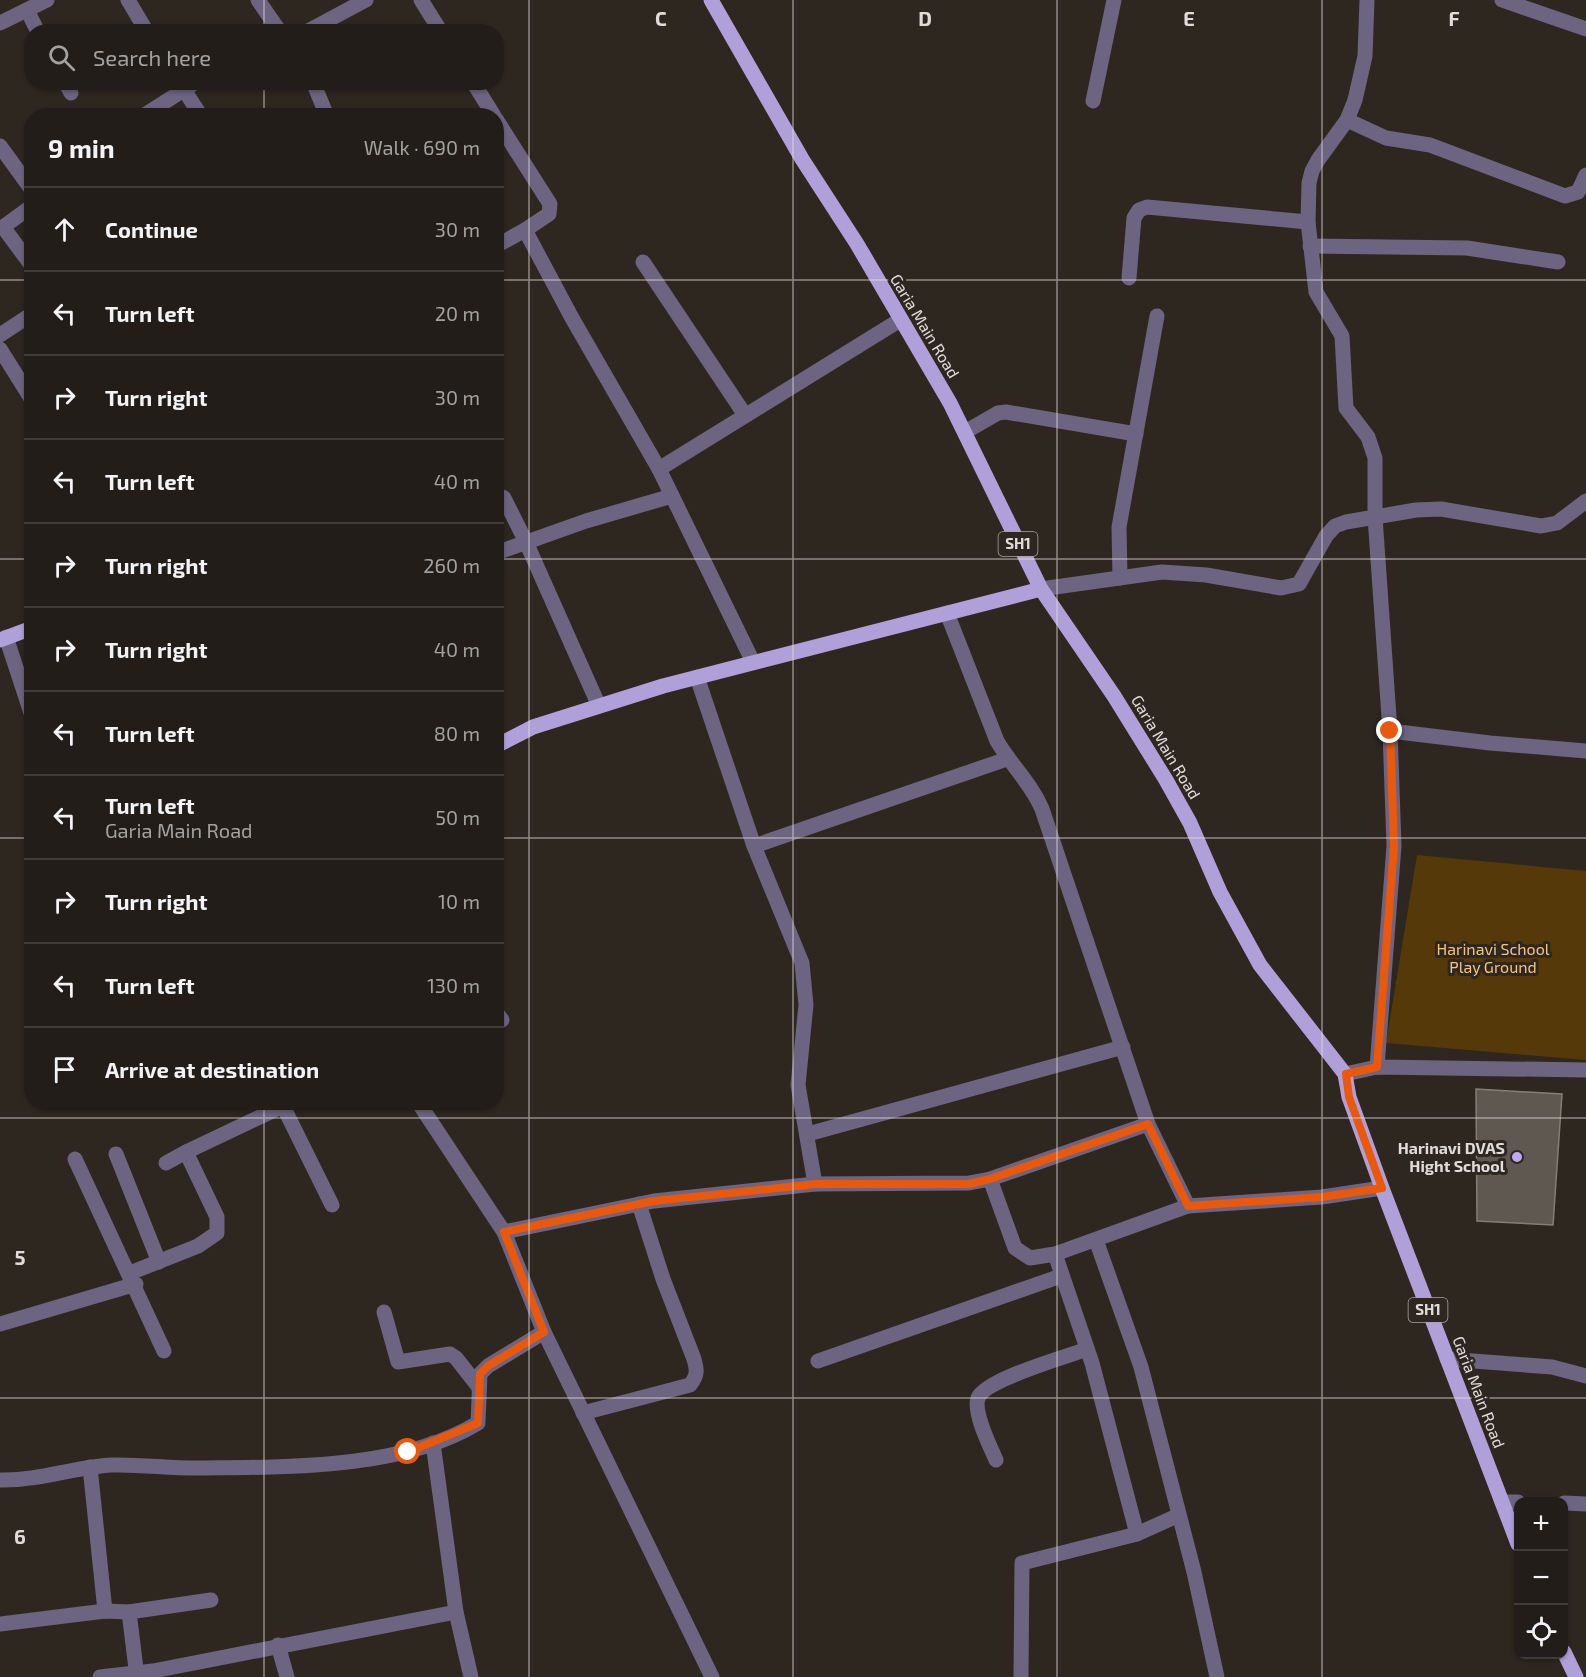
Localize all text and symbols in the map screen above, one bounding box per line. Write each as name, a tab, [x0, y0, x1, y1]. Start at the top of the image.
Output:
text: C	[655, 6, 667, 30]
text: D	[918, 6, 932, 30]
text: E	[1183, 6, 1195, 30]
text: F	[1448, 6, 1460, 30]
search box	[24, 24, 504, 90]
icon: search	[45, 41, 78, 74]
text: Search here	[93, 44, 211, 70]
text: 9 min	[48, 132, 115, 163]
text: Walk · 690 m	[364, 135, 480, 159]
icon: ahead	[48, 213, 81, 246]
text: Continue	[105, 216, 198, 242]
text: 30 m	[435, 217, 480, 241]
street label: Garia Main Road	[887, 270, 964, 381]
icon: left	[48, 297, 81, 330]
text: Turn left	[105, 300, 194, 326]
text: 20 m	[435, 301, 480, 325]
icon: right	[48, 381, 81, 414]
text: Turn right	[105, 384, 207, 410]
text: 30 m	[435, 385, 480, 409]
icon: left	[48, 465, 81, 498]
text: Turn left	[105, 468, 194, 494]
text: 40 m	[434, 469, 480, 493]
road number: SH1	[998, 532, 1038, 556]
icon: right	[48, 549, 81, 582]
text: Turn right	[105, 552, 207, 578]
text: 260 m	[423, 553, 480, 577]
icon: right	[48, 633, 81, 666]
text: Turn right	[105, 636, 207, 662]
text: 40 m	[434, 637, 480, 661]
street label: Garia Main Road	[1128, 691, 1205, 802]
icon: left	[48, 717, 81, 750]
route end	[1376, 717, 1402, 743]
text: Turn left	[105, 720, 194, 746]
text: 80 m	[434, 721, 480, 745]
text: Turn left	[105, 792, 194, 818]
icon: left	[48, 801, 81, 834]
text: 50 m	[435, 805, 480, 829]
text: Garia Main Road	[105, 818, 253, 842]
icon: right	[48, 885, 81, 918]
text: Turn right	[105, 888, 207, 914]
text: 10 m	[438, 889, 480, 913]
park label: Harinavi School Play Ground	[1437, 939, 1550, 976]
icon: left	[48, 969, 81, 1002]
text: Turn left	[105, 972, 194, 998]
text: 130 m	[427, 973, 480, 997]
icon: arrive	[48, 1053, 81, 1086]
text: Arrive at destination	[105, 1056, 319, 1082]
place label: Harinavi DVAS Hight School	[1398, 1138, 1506, 1175]
marker: Harinavi DVAS Hight School	[1510, 1150, 1524, 1164]
text: 5	[14, 1245, 26, 1269]
road number: SH1	[1408, 1298, 1448, 1322]
street label: Garia Main Road	[1449, 1333, 1509, 1450]
route start	[394, 1438, 420, 1464]
map controls	[1514, 1497, 1568, 1659]
button: +	[1514, 1497, 1568, 1551]
text: 6	[14, 1524, 26, 1548]
button: −	[1514, 1551, 1568, 1605]
button: locate	[1514, 1605, 1568, 1659]

